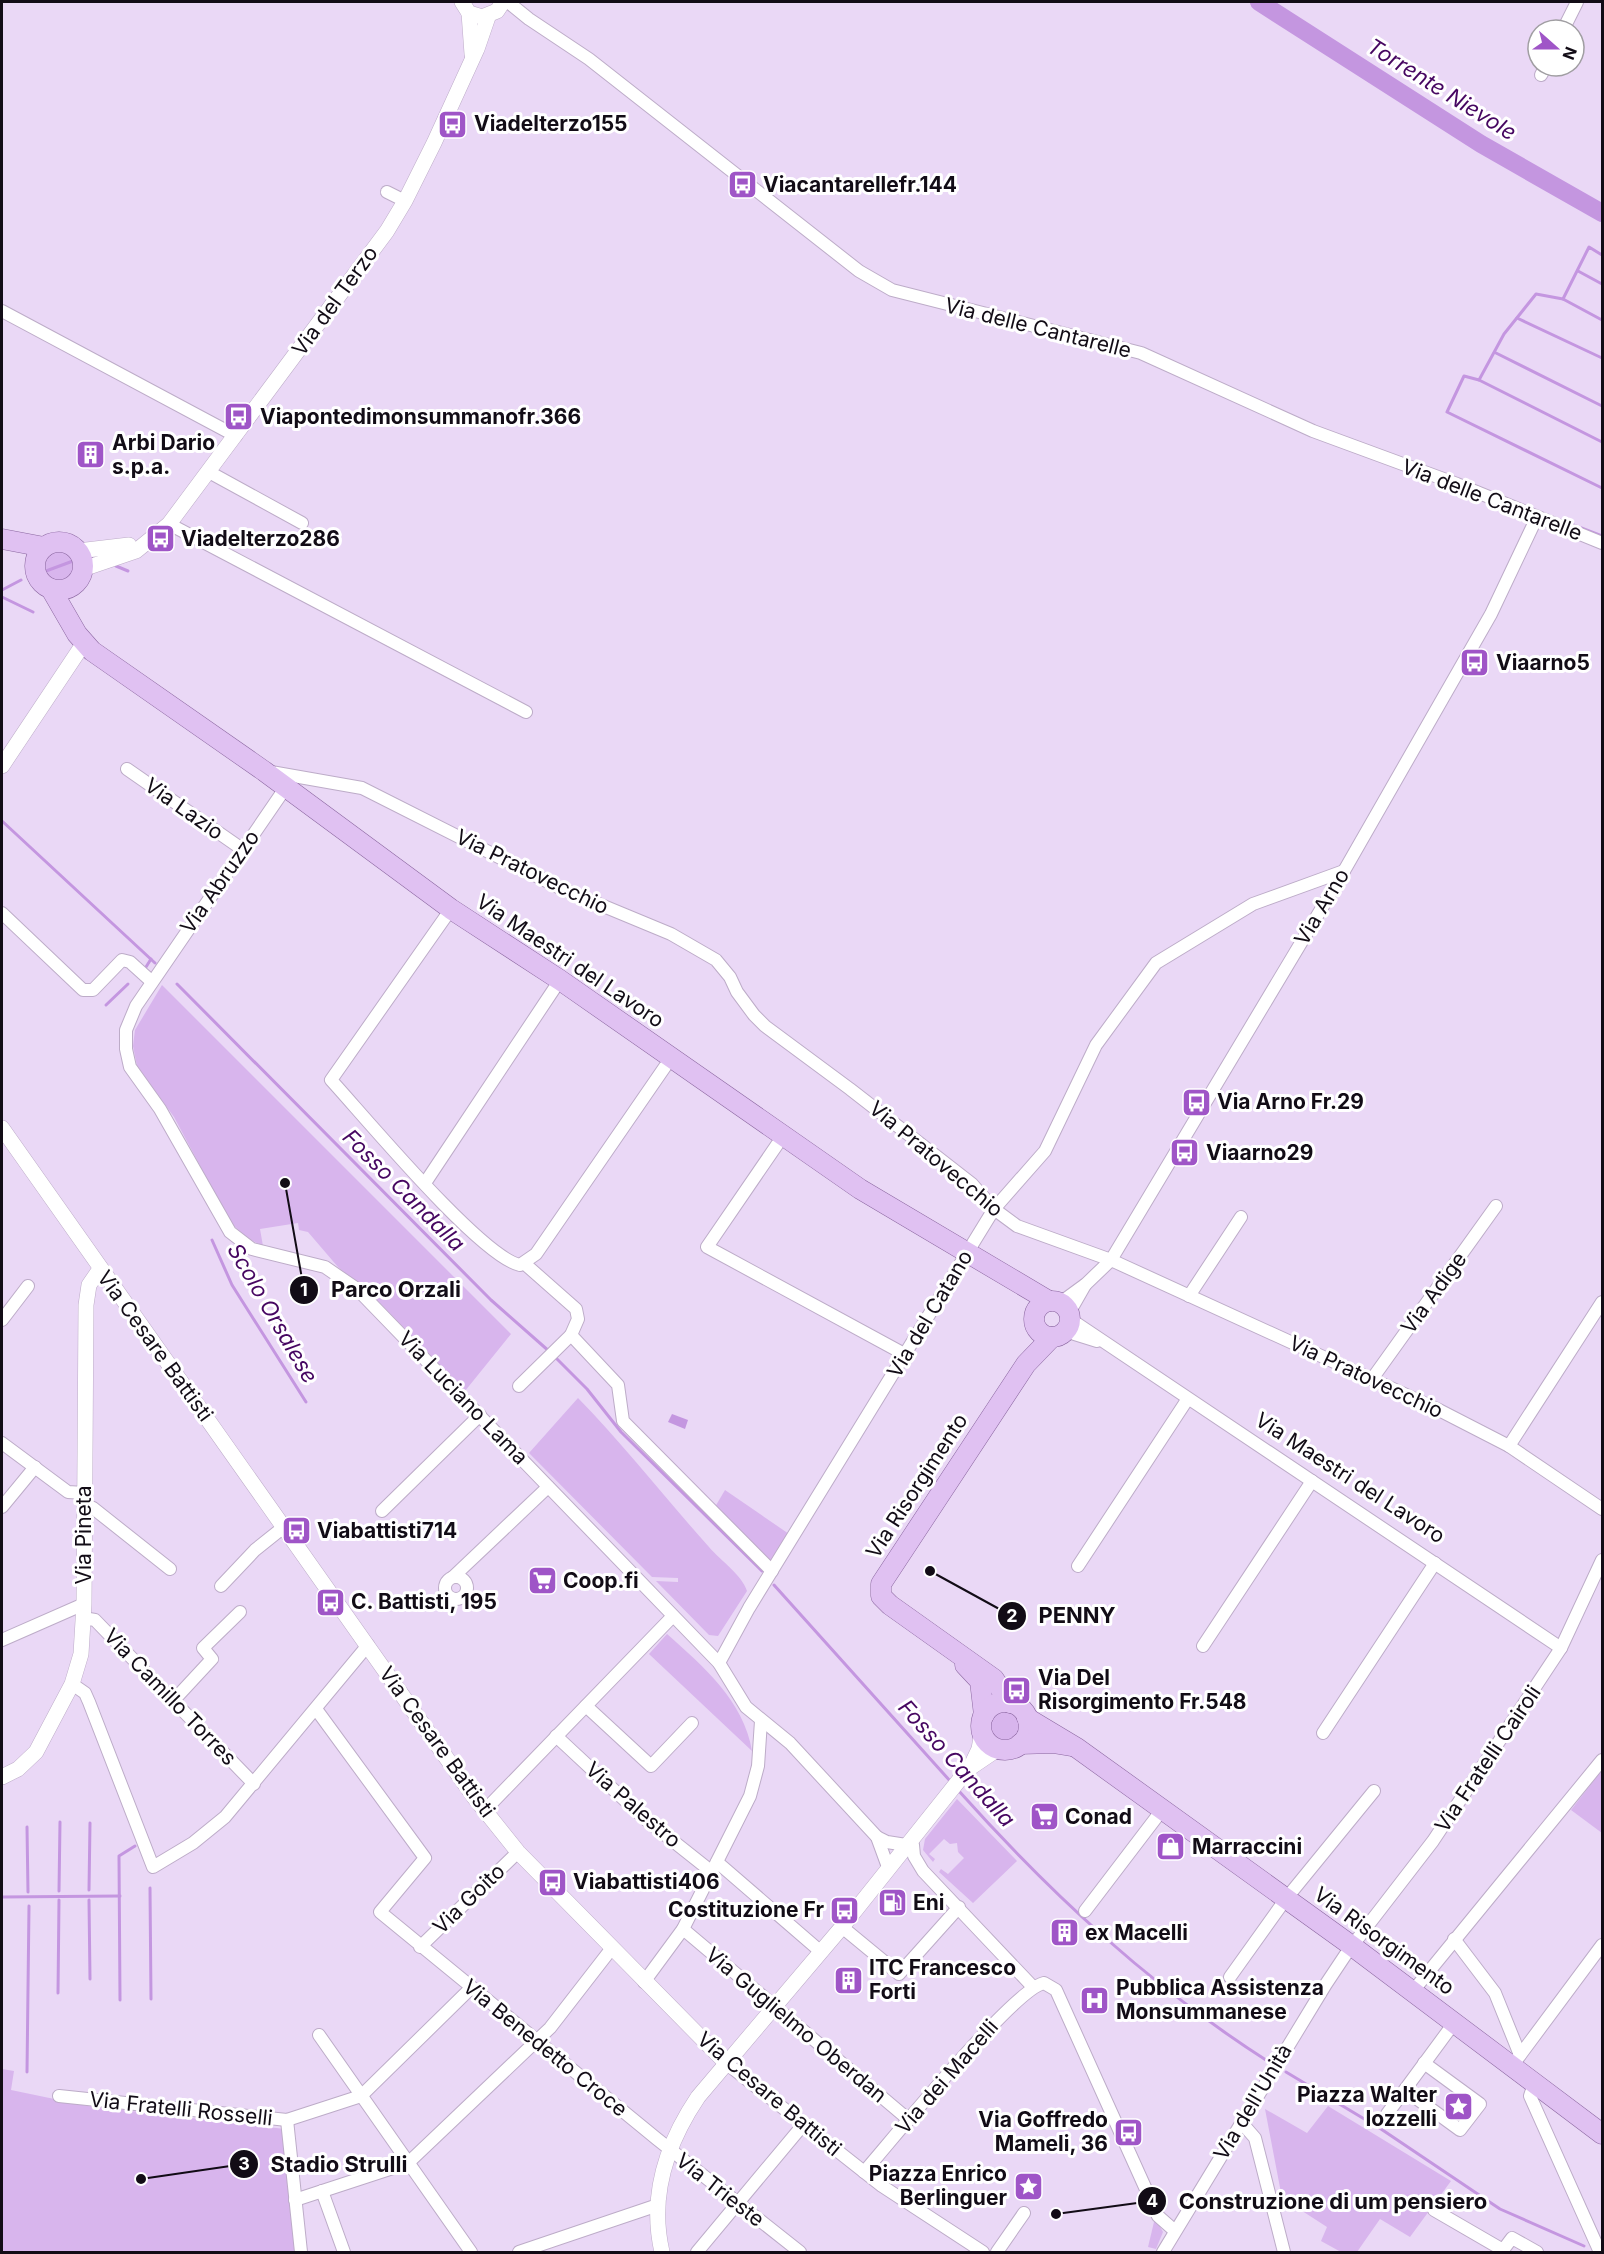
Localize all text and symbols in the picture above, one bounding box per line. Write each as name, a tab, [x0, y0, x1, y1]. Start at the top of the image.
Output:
north arrow	[1526, 18, 1586, 78]
water label: Torrente Nievole	[1363, 33, 1521, 145]
text: N	[1558, 44, 1582, 63]
bus stop icon: Viadelterzo155	[437, 108, 469, 140]
place label: Viadelterzo155	[474, 111, 628, 136]
bus stop icon: Viacantarellefr.144	[726, 169, 758, 201]
place label: Viacantarellefr.144	[763, 172, 957, 197]
street label: Via del Terzo	[286, 241, 383, 360]
street label: Via delle Cantarelle	[942, 292, 1134, 363]
bus stop icon: Viapontedimonsummanofr.366	[223, 401, 255, 433]
place label: Viapontedimonsummanofr.366	[260, 404, 581, 429]
place label: Arbi Dario s.p.a.	[112, 430, 215, 479]
building icon: Arbi Dario s.p.a.	[75, 439, 107, 471]
street label: Via delle Cantarelle	[1398, 454, 1586, 545]
bus stop icon: Viadelterzo286	[144, 523, 176, 555]
place label: Viadelterzo286	[181, 526, 340, 551]
bus stop icon: Viaarno5	[1459, 647, 1491, 679]
place label: Viaarno5	[1496, 650, 1590, 675]
street label: Via Lazio	[140, 772, 228, 845]
street label: Via Pratovecchio	[452, 824, 613, 919]
street label: Via Abruzzo	[175, 825, 264, 938]
street label: Via Arno	[1289, 864, 1354, 950]
street label: Via Maestri del Lavoro	[472, 888, 669, 1033]
bus stop icon: Via Arno Fr.29	[1180, 1086, 1212, 1118]
place label: Via Arno Fr.29	[1217, 1089, 1364, 1114]
street label: Via Pratovecchio	[864, 1095, 1008, 1222]
water label: Fosso Candalla	[338, 1124, 470, 1256]
bus stop icon: Viaarno29	[1169, 1137, 1201, 1169]
place label: Viaarno29	[1206, 1140, 1313, 1165]
water label: Scolo Orsalese	[222, 1238, 324, 1388]
street label: Via del Catano	[882, 1245, 977, 1382]
street label: Via Adige	[1396, 1247, 1472, 1338]
street label: Via Cesare Battisti	[92, 1265, 219, 1426]
callout: Parco Orzali	[289, 1270, 473, 1310]
text: Parco Orzali	[331, 1276, 461, 1302]
text: 1	[300, 1279, 308, 1300]
street label: Via Luciano Lama	[394, 1326, 533, 1469]
street label: Via Pratovecchio	[1285, 1330, 1447, 1423]
street label: Via Maestri del Lavoro	[1251, 1407, 1450, 1548]
street label: Via Risorgimento	[861, 1409, 973, 1563]
street label: Via Pineta	[71, 1485, 96, 1585]
bus stop icon: Viabattisti714	[280, 1515, 312, 1547]
place label: Viabattisti714	[317, 1518, 457, 1543]
supermarket icon: Coop.fi	[526, 1565, 558, 1597]
place label: Coop.fi	[563, 1568, 639, 1593]
bus stop icon: C. Battisti, 195	[314, 1586, 346, 1618]
place label: C. Battisti, 195	[351, 1589, 497, 1614]
callout: PENNY	[997, 1596, 1128, 1636]
text: PENNY	[1038, 1602, 1116, 1628]
text: 2	[1006, 1605, 1018, 1626]
street label: Via Camillo Torres	[99, 1623, 242, 1770]
street label: Via Cesare Battisti	[374, 1661, 501, 1822]
place label: Via Del Risorgimento Fr.548	[1038, 1665, 1247, 1714]
bus stop icon: Via Del Risorgimento Fr.548	[1001, 1674, 1033, 1706]
street label: Via Fratelli Cairoli	[1429, 1681, 1546, 1837]
water label: Fosso Candalla	[893, 1694, 1021, 1832]
street label: Via Palestro	[581, 1757, 686, 1853]
supermarket icon: Conad	[1028, 1801, 1060, 1833]
place label: Conad	[1065, 1804, 1132, 1829]
shop icon: Marraccini	[1155, 1831, 1187, 1863]
place label: Marraccini	[1192, 1834, 1302, 1859]
street label: Via Goito	[428, 1858, 510, 1939]
bus stop icon: Viabattisti406	[536, 1866, 568, 1898]
place label: Viabattisti406	[573, 1869, 720, 1894]
street label: Via Risorgimento	[1309, 1881, 1459, 2000]
fuel station icon: Eni	[876, 1887, 908, 1919]
place label: Eni	[913, 1890, 945, 1915]
bus stop icon: Costituzione Fr	[829, 1894, 861, 1926]
place label: Costituzione Fr	[668, 1897, 824, 1922]
building icon: ex Macelli	[1048, 1917, 1080, 1949]
place label: ex Macelli	[1085, 1920, 1188, 1945]
street label: Via Guglielmo Oberdan	[701, 1942, 892, 2108]
place label: ITC Francesco Forti	[869, 1955, 1016, 2004]
building icon: ITC Francesco Forti	[832, 1964, 864, 1996]
street label: Via Benedetto Croce	[458, 1974, 633, 2122]
place label: Pubblica Assistenza Monsummanese	[1116, 1975, 1324, 2024]
hospital icon: Pubblica Assistenza Monsummanese	[1079, 1984, 1111, 2016]
street label: Via dei Macelli	[890, 2014, 1003, 2139]
street label: Via Cesare Battisti	[692, 2026, 846, 2161]
street label: Via dell'Unità	[1208, 2039, 1297, 2164]
place label: Piazza Walter Iozzelli	[1297, 2082, 1437, 2131]
street label: Via Fratelli Rosselli	[88, 2086, 274, 2131]
place icon: Piazza Walter Iozzelli	[1442, 2091, 1474, 2123]
place label: Via Goffredo Mameli, 36	[978, 2107, 1108, 2156]
bus stop icon: Via Goffredo Mameli, 36	[1113, 2116, 1145, 2148]
callout: Stadio Strulli	[229, 2144, 420, 2184]
street label: Via Trieste	[671, 2147, 769, 2232]
text: Stadio Strulli	[271, 2151, 407, 2177]
text: 3	[238, 2153, 250, 2174]
place label: Piazza Enrico Berlinguer	[869, 2161, 1007, 2210]
place icon: Piazza Enrico Berlinguer	[1012, 2170, 1044, 2202]
callout: Construzione di um pensiero	[1137, 2181, 1499, 2221]
text: Construzione di um pensiero	[1179, 2188, 1487, 2214]
text: 4	[1146, 2190, 1158, 2211]

